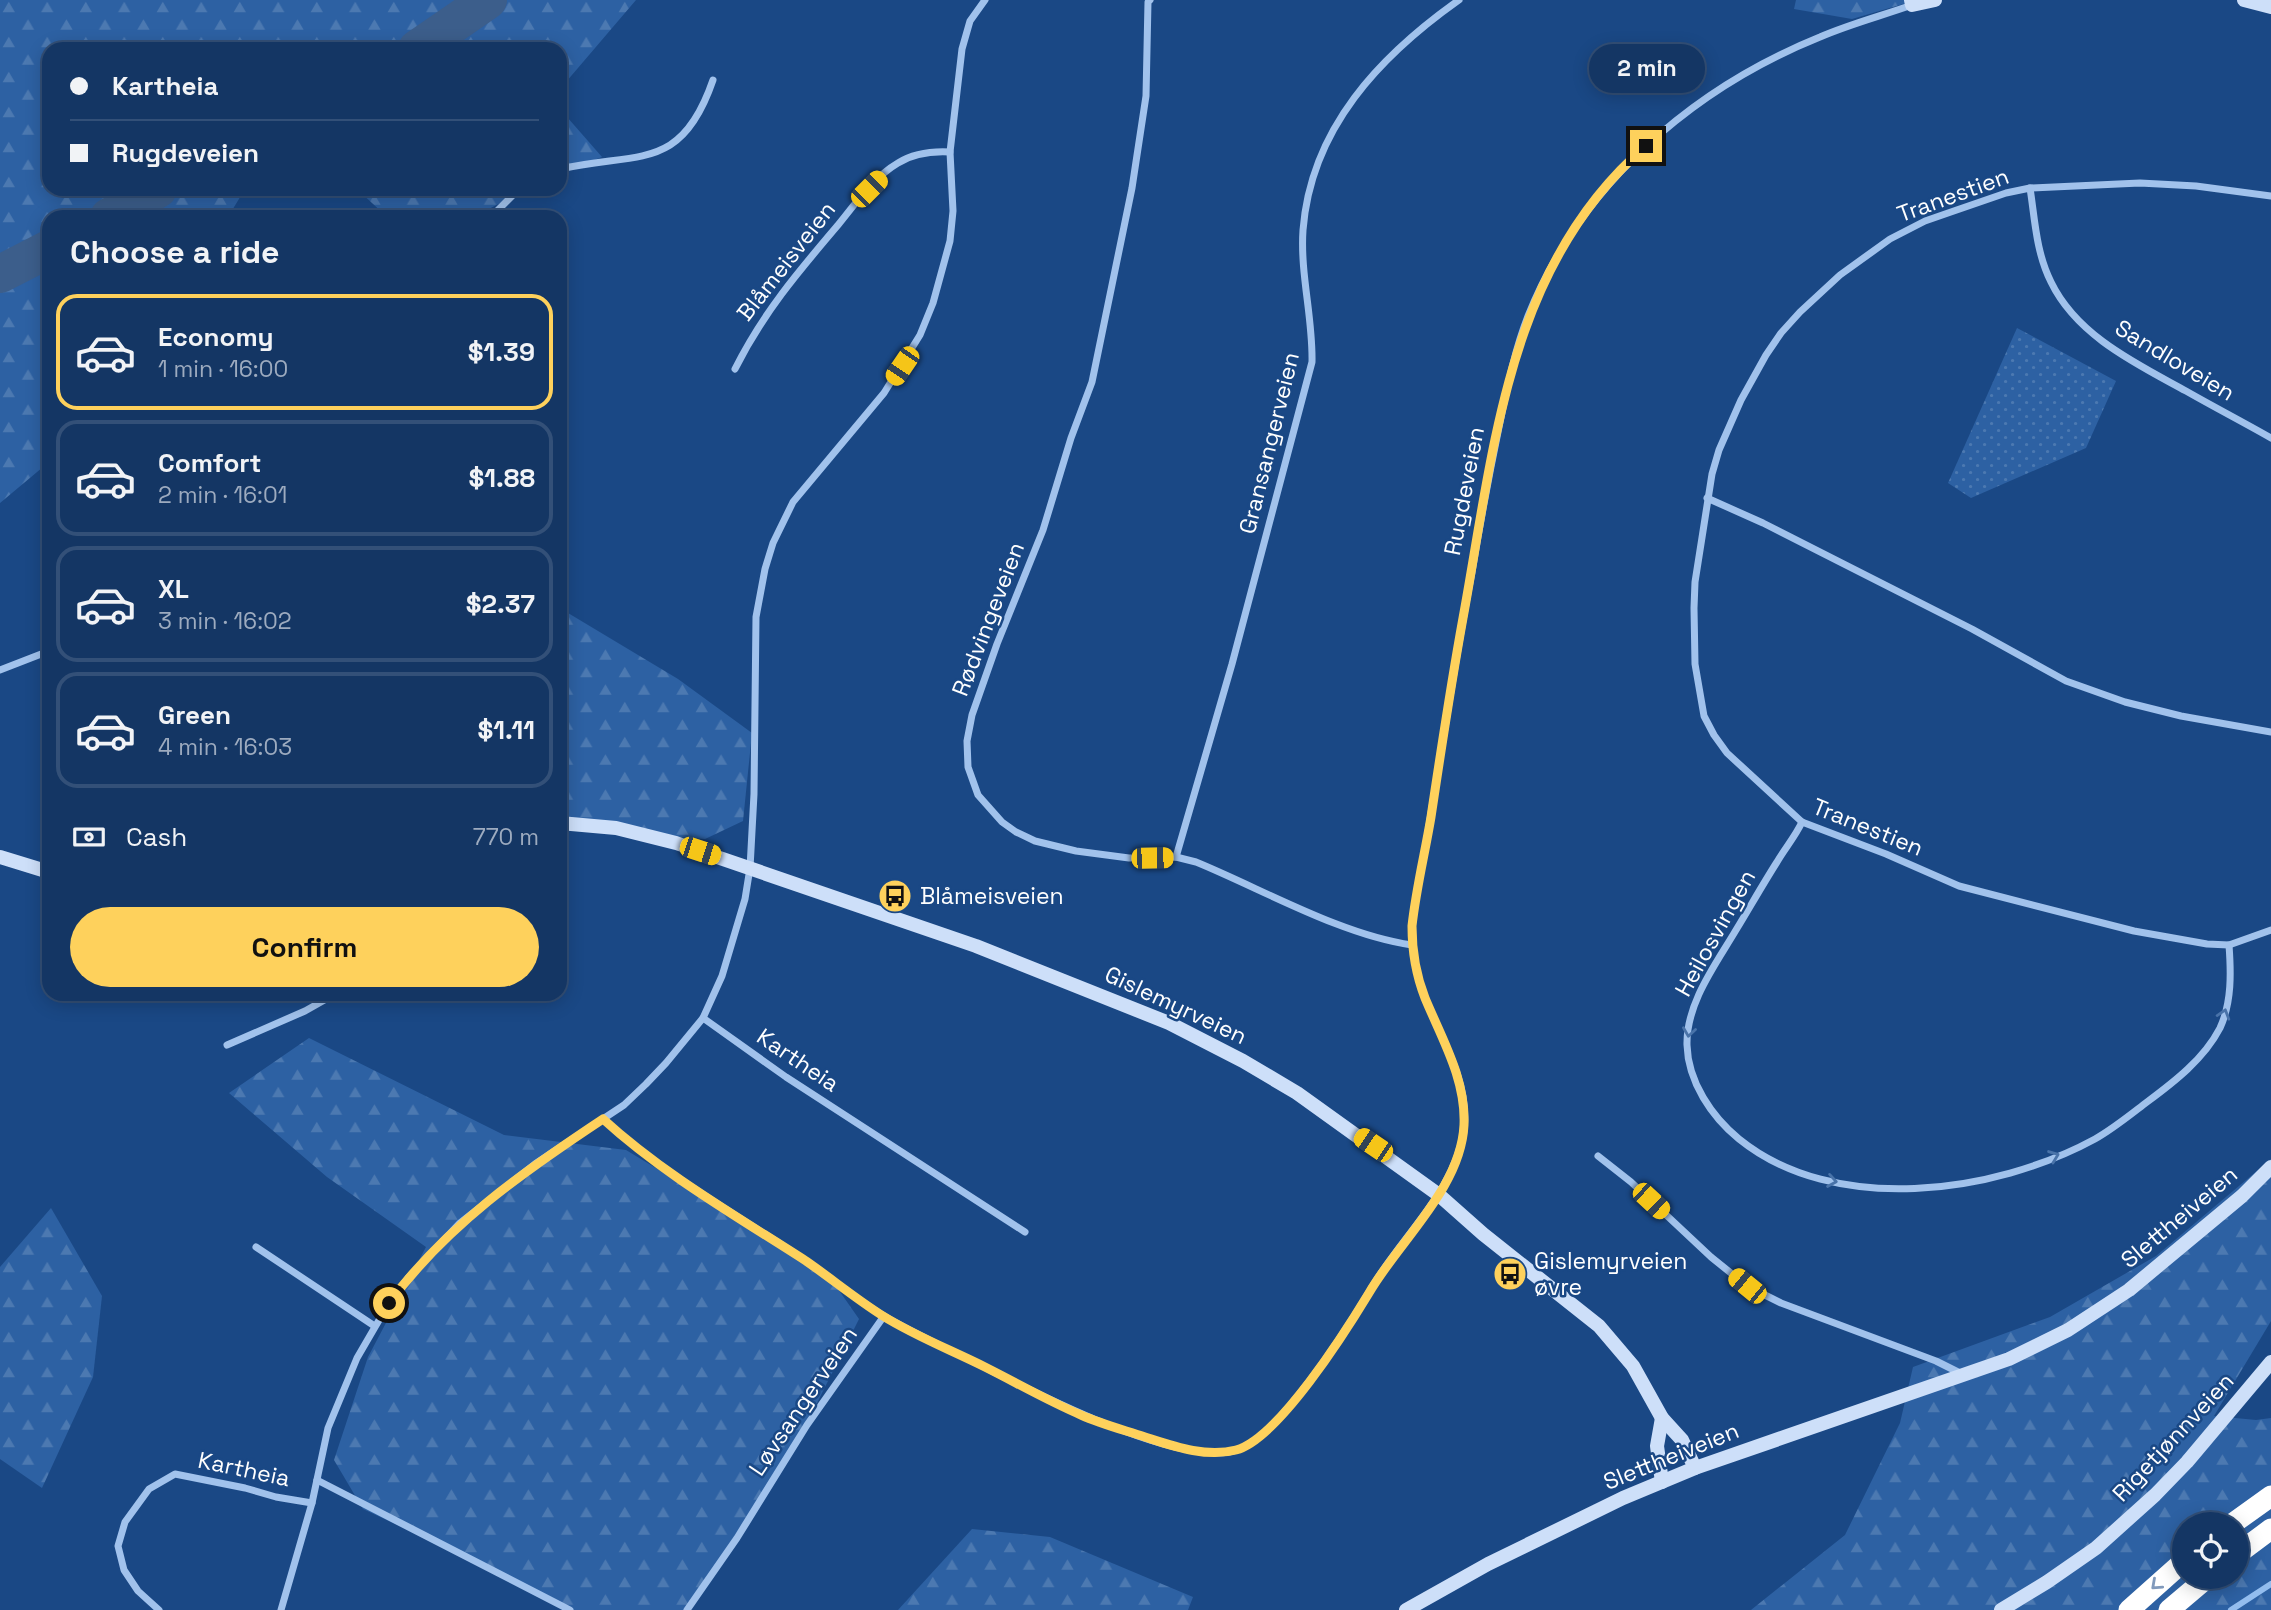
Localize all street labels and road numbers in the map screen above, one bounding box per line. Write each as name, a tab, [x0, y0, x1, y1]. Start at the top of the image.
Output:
street label: Tranestien	[1893, 161, 2013, 229]
street label: Blåmeisveien	[730, 195, 842, 327]
street label: Sandloveien	[2110, 313, 2240, 407]
street label: Gransangerveien	[1232, 349, 1306, 537]
street label: Rugdeveien	[1437, 424, 1491, 558]
street label: Rødvingeveien	[945, 538, 1031, 700]
street label: Tranestien	[1808, 791, 1928, 863]
street label: Heilosvingen	[1668, 864, 1762, 1002]
street label: Gislemyrveien	[1100, 959, 1252, 1051]
street label: Kartheia	[751, 1022, 845, 1098]
street label: Slettheiveien	[2114, 1159, 2244, 1275]
street label: Løvsangerveien	[742, 1321, 864, 1481]
street label: Rigetjønnveien	[2106, 1366, 2240, 1508]
street label: Slettheiveien	[1599, 1415, 1743, 1497]
street label: Kartheia	[195, 1445, 293, 1493]

